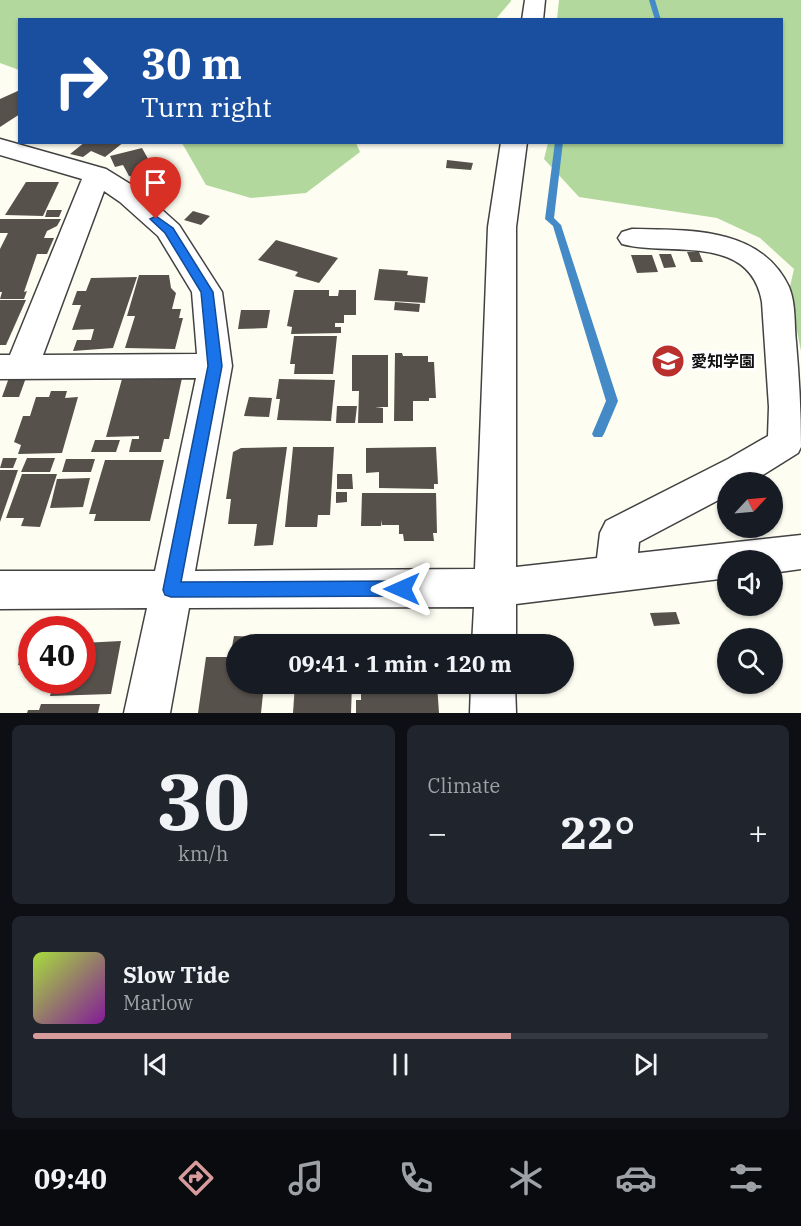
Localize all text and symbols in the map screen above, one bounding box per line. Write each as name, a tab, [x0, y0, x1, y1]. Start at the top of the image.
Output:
text: 30 m	[141, 36, 242, 91]
icon: right	[42, 42, 120, 120]
text: Turn right	[141, 89, 272, 124]
pin	[130, 157, 181, 219]
icon: arrive	[139, 166, 172, 199]
school or university icon: 愛知学園	[650, 343, 686, 379]
place label: 愛知学園	[691, 351, 755, 371]
north arrow	[717, 472, 783, 538]
map controls	[717, 472, 783, 694]
button: sound	[717, 550, 783, 616]
position arrow	[370, 557, 434, 621]
speed limit sign: 40	[18, 616, 96, 694]
button: search	[717, 628, 783, 694]
text: 09:41 · 1 min · 120 m	[288, 649, 512, 678]
text: 30	[156, 750, 250, 851]
text: Climate	[428, 772, 500, 799]
text: 22°	[560, 803, 635, 861]
text: −	[428, 811, 447, 854]
text: +	[748, 811, 768, 854]
text: km/h	[178, 840, 229, 867]
text: Slow Tide	[123, 960, 230, 989]
text: Marlow	[123, 989, 193, 1016]
icon: previous	[139, 1048, 172, 1081]
icon: pause	[384, 1048, 417, 1081]
icon: next	[629, 1048, 662, 1081]
icon: directions	[175, 1157, 217, 1199]
icon: music	[285, 1157, 327, 1199]
icon: phone	[395, 1157, 437, 1199]
icon: climate	[505, 1157, 547, 1199]
icon: car	[615, 1157, 657, 1199]
icon: filters	[725, 1157, 767, 1199]
text: 09:40	[34, 1161, 107, 1196]

